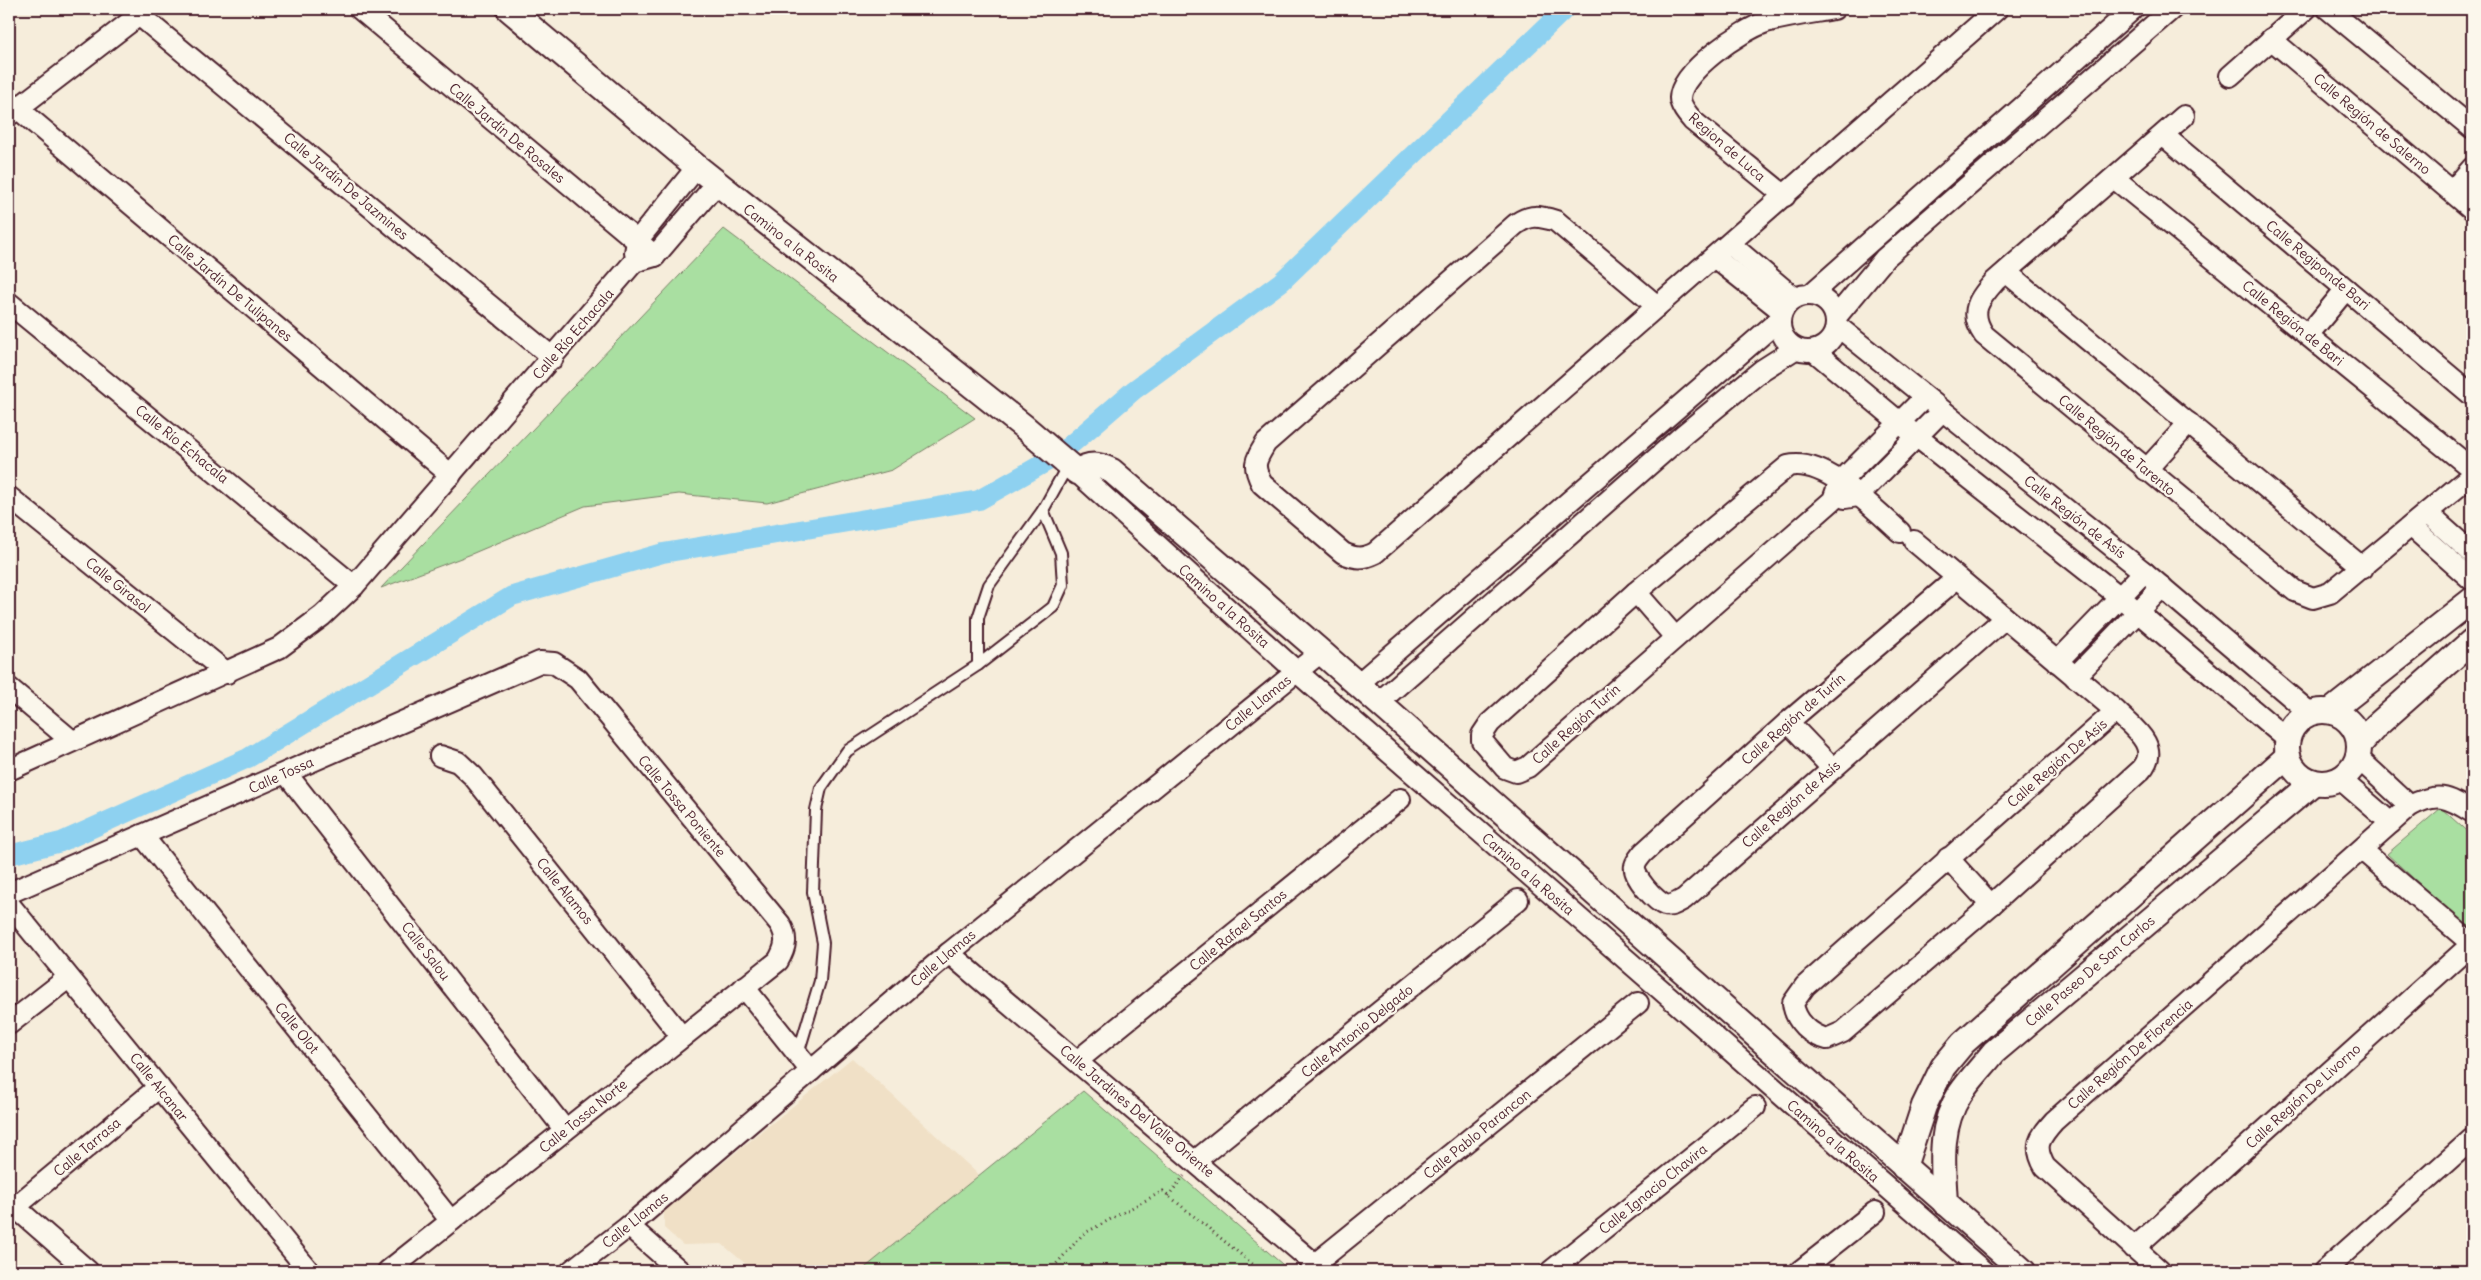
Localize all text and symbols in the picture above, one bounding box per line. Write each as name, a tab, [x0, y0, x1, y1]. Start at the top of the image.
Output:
street label: Calle Región de Salerno	[2310, 70, 2435, 178]
street label: Calle Jardín De Rosales	[445, 79, 569, 187]
street label: Region de Luca	[1685, 109, 1769, 185]
street label: Calle Jardín De Jazmines	[280, 128, 412, 244]
street label: Camino a la Rosita	[740, 200, 842, 286]
street label: Calle Regiponde Bari	[2262, 216, 2374, 314]
street label: Calle Jardín De Tulipanes	[164, 231, 296, 345]
street label: Calle Región de Bari	[2238, 276, 2348, 370]
street label: Calle Río Echacala	[529, 285, 617, 383]
street label: Calle Región de Tarento	[2055, 391, 2179, 499]
street label: Calle Río Echacala	[132, 401, 232, 487]
street label: Calle Región de Asís	[2020, 472, 2130, 562]
street label: Calle Girasol	[82, 553, 154, 617]
street label: Camino a la Rosita	[1175, 560, 1273, 652]
street label: Calle Región de Turín	[1738, 669, 1848, 769]
street label: Calle Llamas	[1221, 671, 1295, 735]
street label: Calle Región Turín	[1528, 680, 1624, 768]
street label: Calle Región De Asís	[2003, 715, 2111, 811]
street label: Calle Tossa Poniente	[634, 751, 730, 861]
street label: Calle Tossa	[246, 753, 316, 797]
street label: Calle Región de Asís	[1738, 756, 1844, 852]
street label: Camino a la Rosita	[1478, 829, 1578, 919]
street label: Calle Alamos	[533, 854, 597, 928]
street label: Calle Rafael Santos	[1186, 885, 1290, 975]
street label: Calle Paseo De San Carlos	[2022, 912, 2158, 1030]
street label: Calle Salou	[398, 918, 454, 984]
street label: Calle Llamas	[907, 926, 979, 990]
street label: Calle Antonio Delgado	[1297, 980, 1417, 1082]
street label: Calle Región De Florencia	[2064, 995, 2196, 1113]
street label: Calle Olot	[271, 999, 323, 1057]
street label: Calle Región De Livorno	[2242, 1040, 2364, 1152]
street label: Calle Jardines Del Valle Oriente	[1056, 1041, 1218, 1181]
street label: Calle Alcanar	[126, 1049, 192, 1125]
street label: Calle Tossa Norte	[535, 1075, 631, 1157]
street label: Calle Pablo Parancon	[1420, 1085, 1534, 1183]
street label: Camino a la Rosita	[1783, 1096, 1883, 1186]
street label: Calle Tarrasa	[50, 1114, 124, 1180]
street label: Calle Ignacio Chavira	[1595, 1140, 1711, 1238]
street label: Calle Llamas	[598, 1188, 672, 1252]

